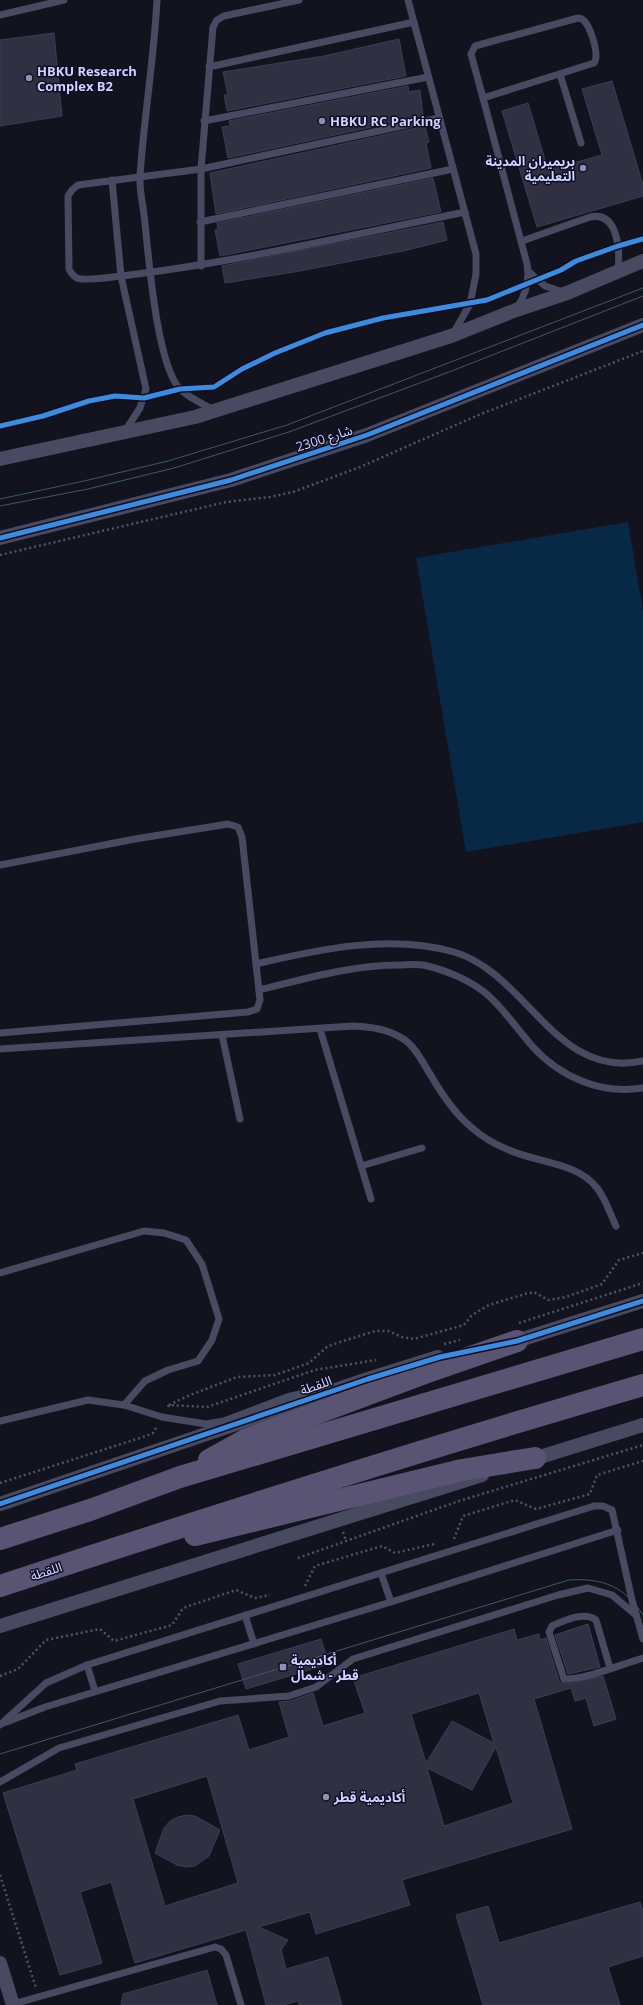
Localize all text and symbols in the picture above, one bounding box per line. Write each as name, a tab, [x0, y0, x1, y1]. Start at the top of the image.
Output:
place label: HBKU Research Complex B2	[37, 62, 137, 95]
marker: HBKU Research Complex B2	[24, 73, 34, 83]
place label: HBKU RC Parking	[330, 112, 441, 130]
marker: HBKU RC Parking	[317, 116, 327, 126]
place label: بريميران المدينة التعليمية	[485, 152, 575, 185]
marker: بريميران المدينة التعليمية	[578, 163, 588, 173]
street label: شارع 2300	[293, 420, 355, 457]
street label: اللقطة	[298, 1371, 334, 1399]
street label: اللقطة	[28, 1557, 64, 1585]
place label: أكاديمية قطر - شمال	[291, 1651, 359, 1684]
marker: أكاديمية قطر - شمال	[278, 1662, 288, 1672]
place label: أكاديمية قطر	[333, 1788, 406, 1806]
marker: أكاديمية قطر	[321, 1792, 331, 1802]

